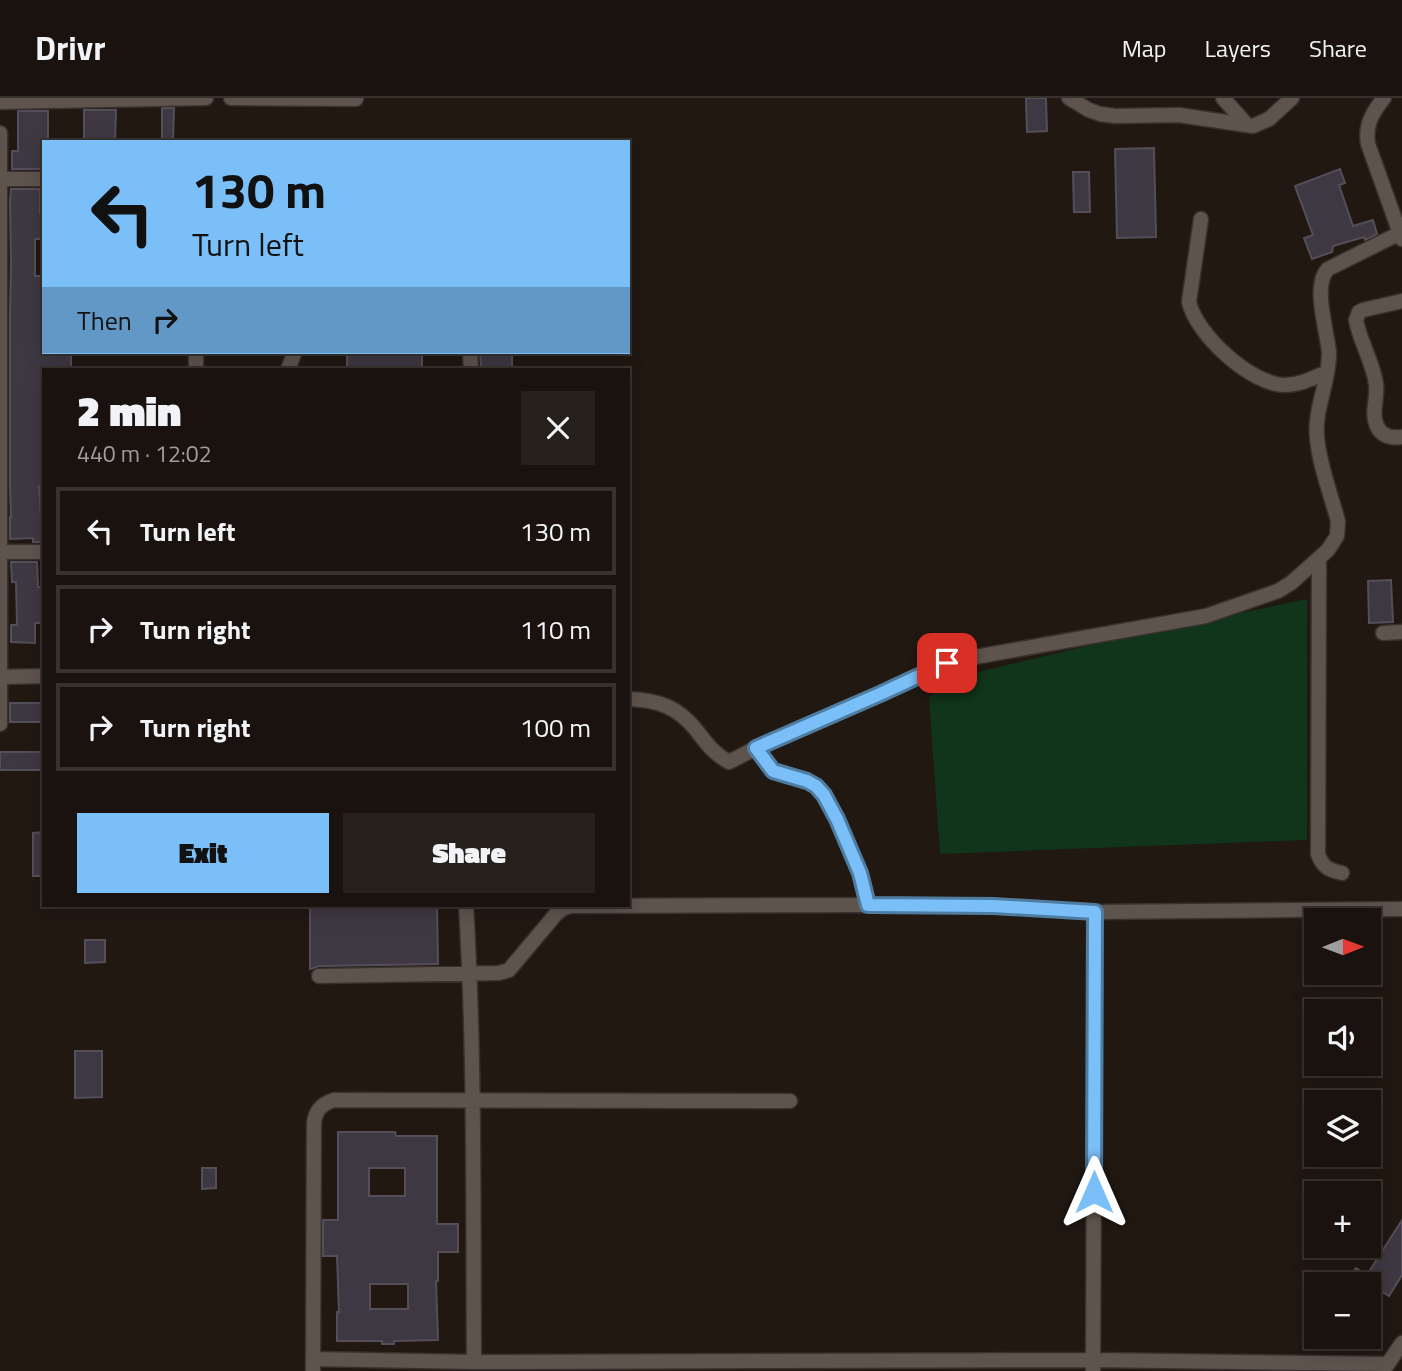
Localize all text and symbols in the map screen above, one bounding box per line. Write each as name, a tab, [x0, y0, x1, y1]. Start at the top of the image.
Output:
text: Drivr	[35, 23, 106, 73]
text: Map	[1122, 30, 1167, 66]
text: Layers	[1205, 30, 1271, 66]
text: Share	[1309, 30, 1367, 66]
text: 130 m	[192, 152, 326, 227]
icon: left	[77, 168, 168, 259]
text: Turn left	[192, 220, 304, 268]
text: Then	[77, 301, 132, 340]
icon: right	[146, 301, 184, 339]
text: 2 min	[77, 378, 181, 442]
button: close	[521, 391, 595, 465]
text: 440 m · 12:02	[77, 436, 212, 471]
icon: left	[81, 512, 119, 550]
text: Turn left	[140, 512, 235, 551]
text: 130 m	[520, 512, 591, 551]
icon: right	[81, 610, 119, 648]
text: Turn right	[140, 610, 251, 649]
text: 110 m	[520, 610, 591, 649]
pin	[917, 633, 977, 693]
icon: arrive	[928, 644, 966, 682]
icon: right	[81, 708, 119, 746]
text: Turn right	[140, 708, 251, 747]
text: 100 m	[520, 708, 591, 747]
button: Exit	[77, 813, 329, 893]
button: Share	[343, 813, 595, 893]
north arrow	[1304, 908, 1381, 985]
map controls	[1304, 908, 1381, 1349]
button: sound	[1304, 999, 1381, 1076]
button: layers	[1304, 1090, 1381, 1167]
position arrow	[1057, 1155, 1131, 1229]
button: +	[1304, 1181, 1381, 1258]
button: −	[1304, 1272, 1381, 1349]

